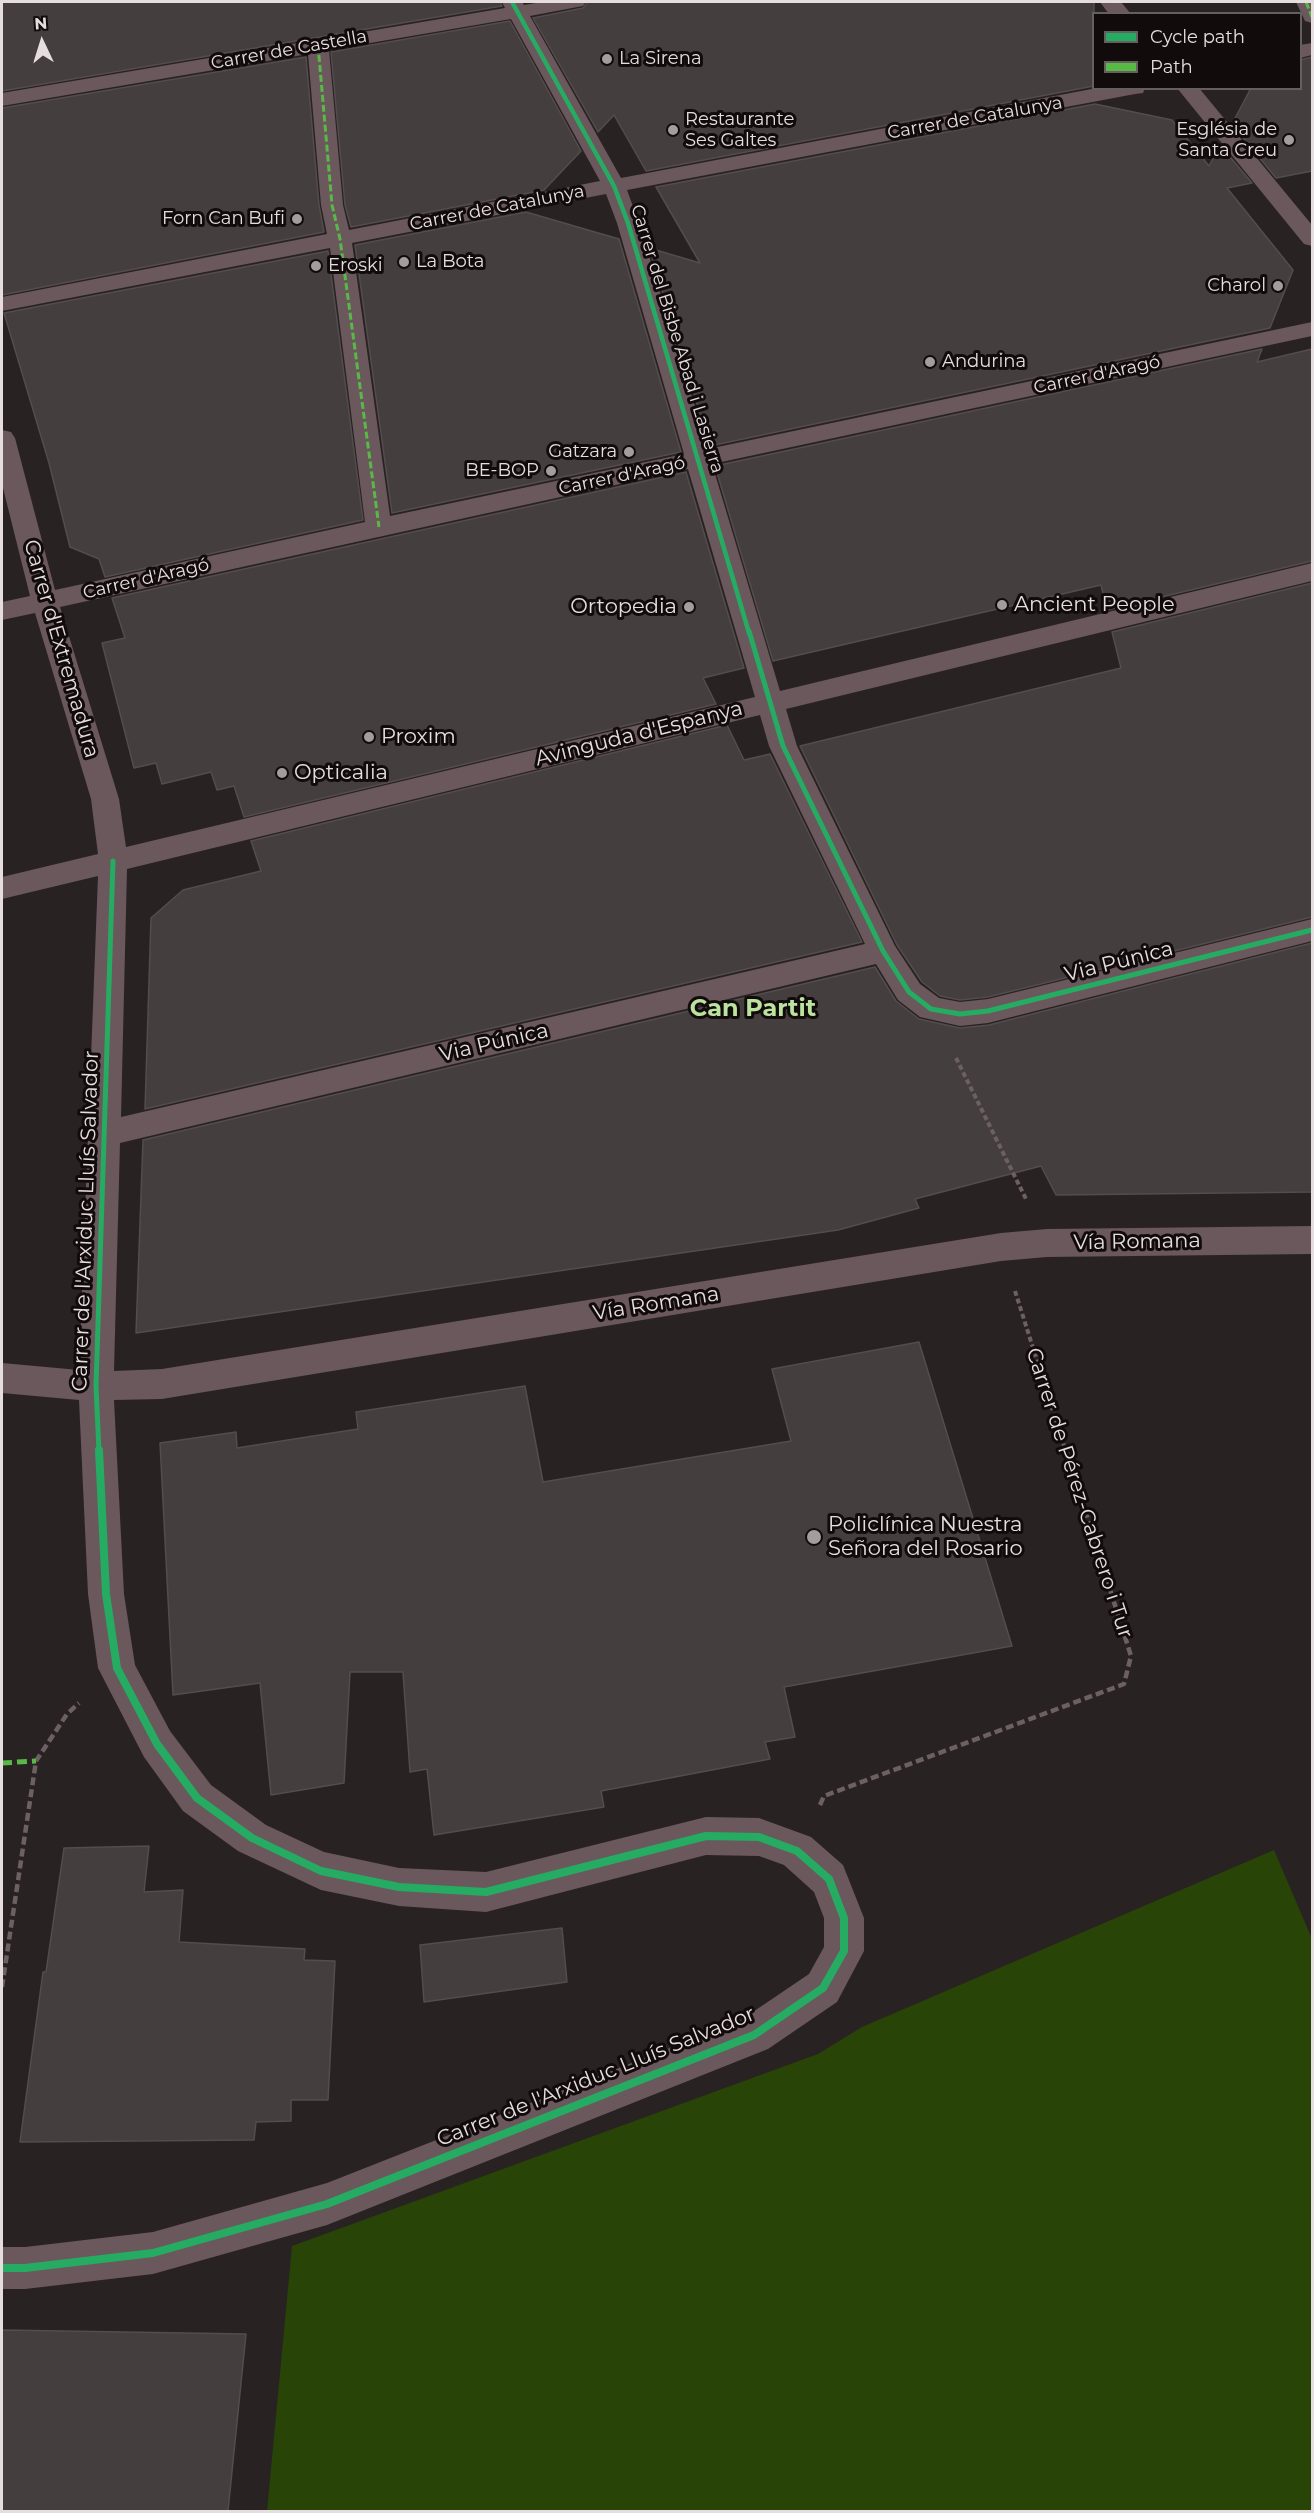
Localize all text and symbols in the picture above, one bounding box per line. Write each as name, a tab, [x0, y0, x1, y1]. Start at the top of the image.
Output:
north arrow	[12, 12, 72, 72]
legend	[1092, 12, 1302, 90]
text: N	[34, 14, 48, 33]
street label: Carrer de Castella	[209, 26, 369, 74]
text: Cycle path	[1150, 26, 1245, 48]
place label: La Sirena	[619, 48, 701, 70]
marker: La Sirena	[600, 52, 614, 66]
text: Path	[1150, 56, 1193, 78]
street label: Carrer de Catalunya	[886, 92, 1064, 144]
place label: Restaurante Ses Galtes	[685, 109, 794, 152]
place label: Església de Santa Creu	[1176, 119, 1277, 162]
marker: Restaurante Ses Galtes	[666, 123, 680, 137]
marker: Església de Santa Creu	[1282, 133, 1296, 147]
street label: Carrer de Catalunya	[408, 180, 586, 236]
street label: Carrer del Bisbe Abad i Lasierra	[626, 202, 728, 476]
place label: Forn Can Bufi	[162, 208, 285, 230]
marker: Forn Can Bufi	[290, 212, 304, 226]
place label: La Bota	[416, 251, 484, 273]
place label: Eroski	[328, 255, 383, 277]
marker: La Bota	[397, 255, 411, 269]
marker: Eroski	[309, 259, 323, 273]
place label: Charol	[1207, 275, 1266, 297]
marker: Charol	[1271, 279, 1285, 293]
place label: Andurina	[942, 351, 1026, 373]
street label: Carrer d'Aragó	[1032, 351, 1162, 399]
marker: Andurina	[923, 355, 937, 369]
place label: Gatzara	[548, 441, 617, 463]
marker: Gatzara	[622, 445, 636, 459]
street label: Carrer d'Aragó	[557, 452, 687, 500]
place label: BE-BOP	[465, 460, 539, 482]
marker: BE-BOP	[544, 464, 558, 478]
street label: Carrer d'Extremadura	[18, 537, 104, 761]
street label: Carrer d'Aragó	[81, 554, 211, 604]
place label: Ancient People	[1014, 592, 1175, 618]
place label: Ortopedia	[570, 594, 677, 620]
marker: Ancient People	[995, 598, 1009, 612]
marker: Ortopedia	[682, 600, 696, 614]
street label: Avinguda d'Espanya	[533, 696, 745, 772]
place label: Proxim	[381, 724, 456, 750]
marker: Proxim	[362, 730, 376, 744]
place label: Opticalia	[294, 760, 388, 786]
marker: Opticalia	[275, 766, 289, 780]
street label: Via Púnica	[1062, 936, 1176, 988]
district label: Can Partit	[690, 995, 816, 1023]
street label: Via Púnica	[437, 1018, 551, 1068]
street label: Carrer de l'Arxiduc Lluís Salvador	[67, 1050, 105, 1392]
street label: Vía Romana	[1073, 1228, 1201, 1256]
street label: Vía Romana	[591, 1282, 721, 1326]
street label: Carrer de Pérez-Cabrero i Tur	[1020, 1345, 1138, 1641]
place label: Policlínica Nuestra Señora del Rosario	[828, 1512, 1023, 1562]
marker: Policlínica Nuestra Señora del Rosario	[805, 1528, 823, 1546]
street label: Carrer de l'Arxiduc Lluís Salvador	[433, 2001, 759, 2153]

